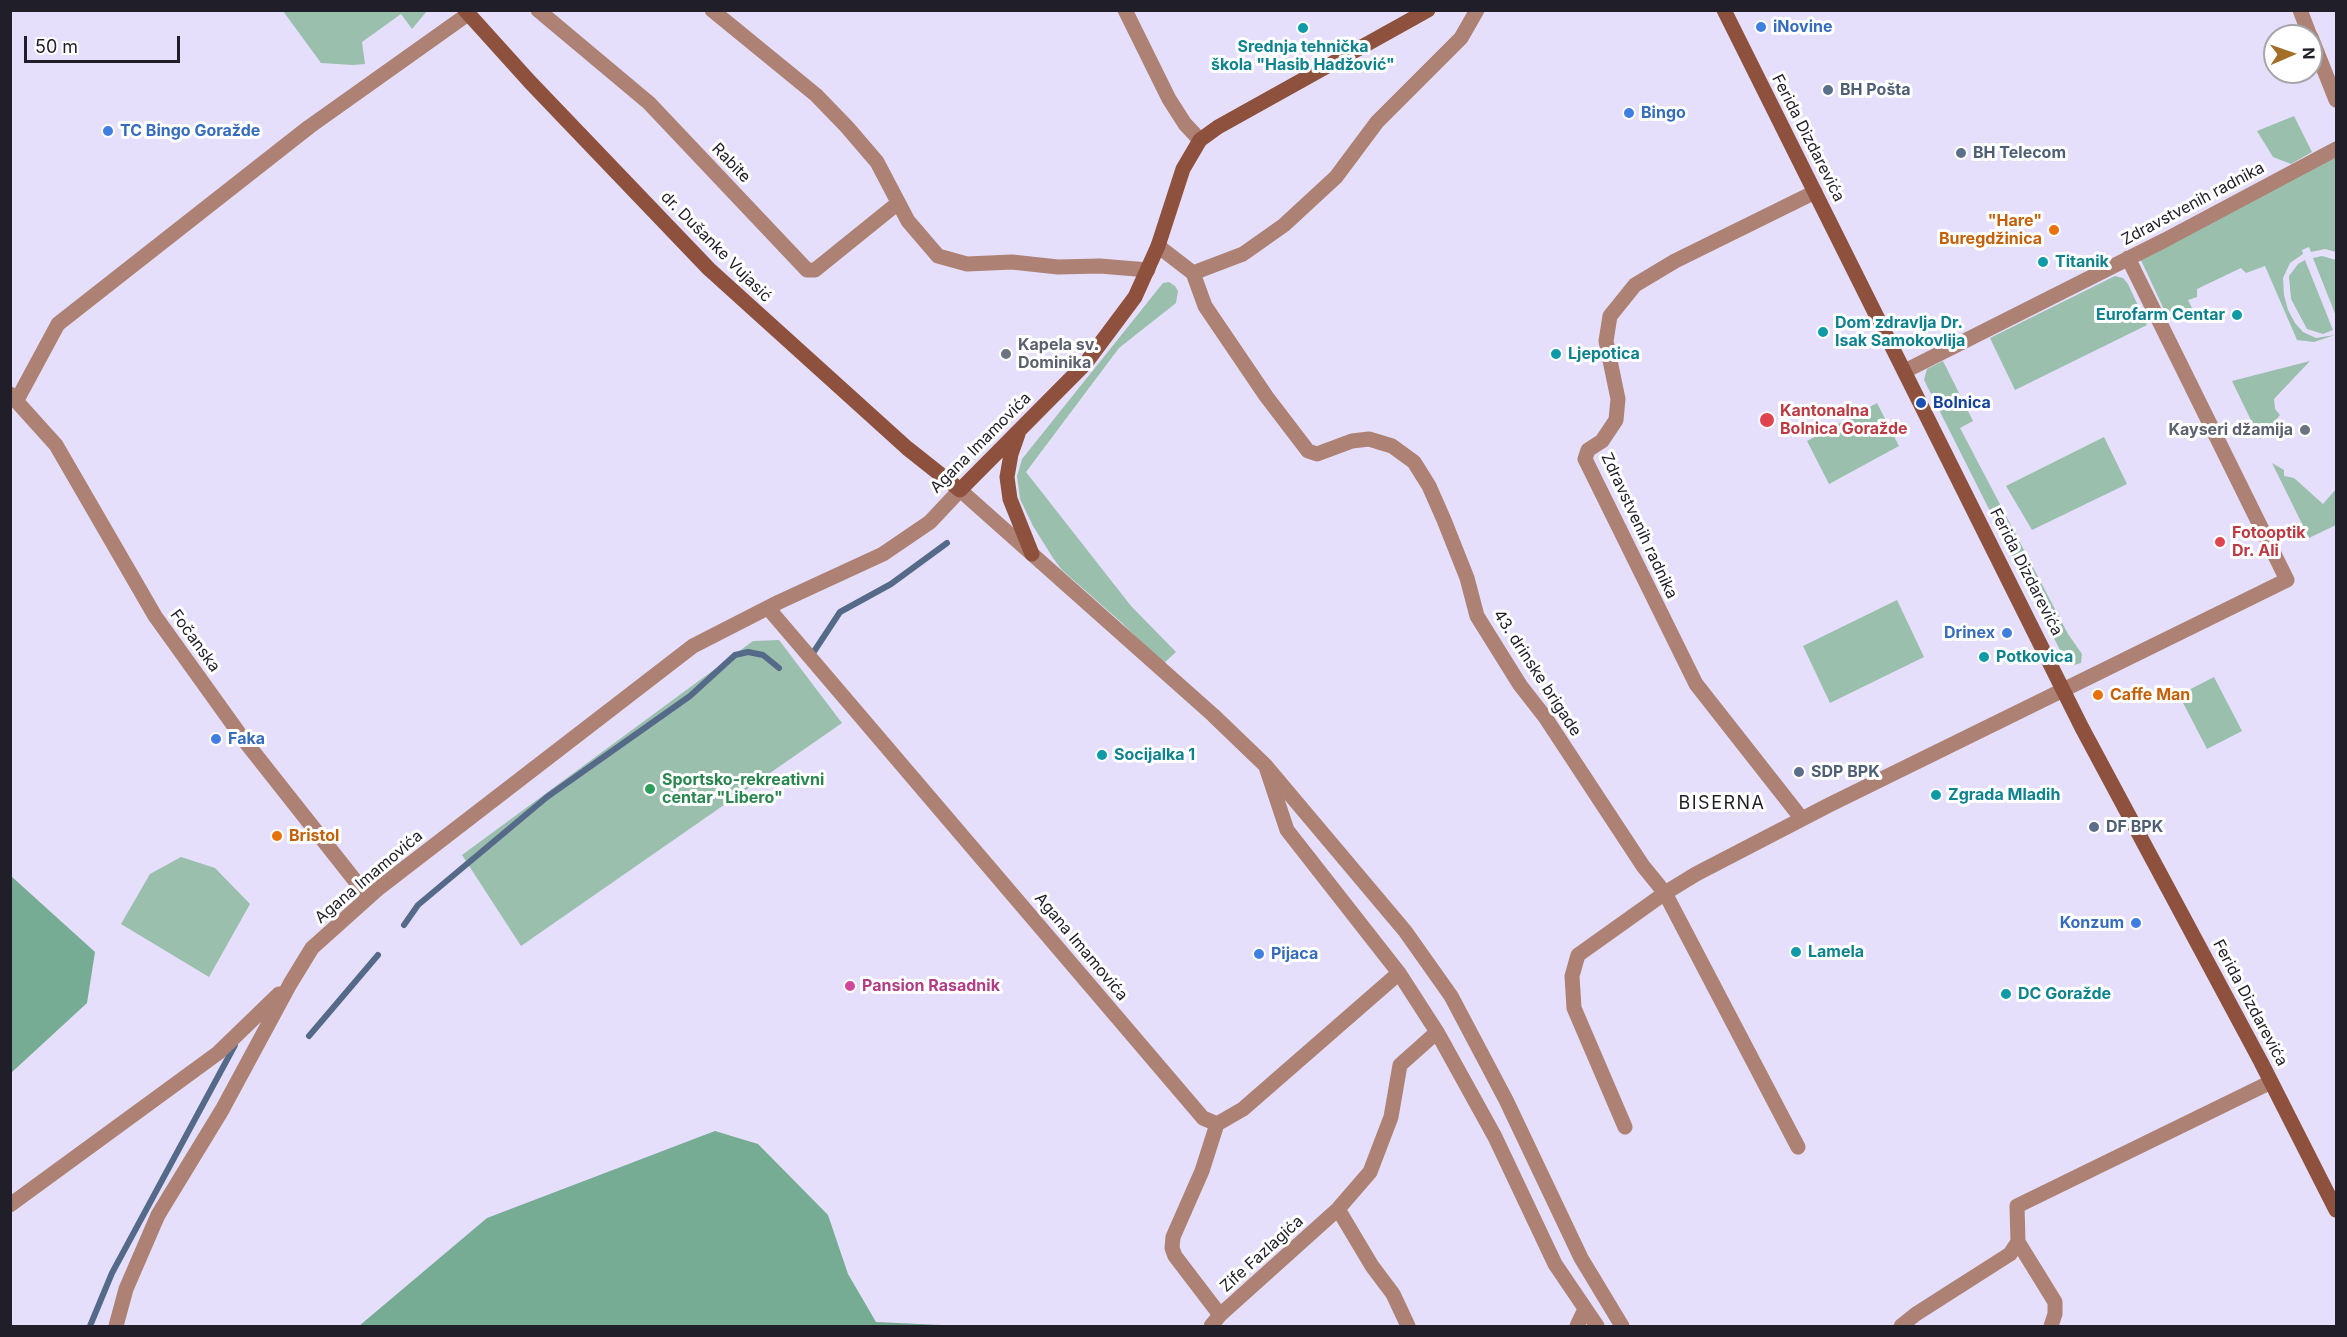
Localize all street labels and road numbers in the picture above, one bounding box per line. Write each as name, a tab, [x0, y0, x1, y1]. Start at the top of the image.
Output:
street label: Ferida Dizdarevića	[1768, 71, 1848, 205]
street label: Rabite	[708, 139, 754, 187]
street label: Zdravstvenih radnika	[2118, 158, 2268, 250]
street label: dr. Dušanke Vujasić	[657, 188, 775, 306]
street label: Agana Imamovića	[927, 389, 1035, 497]
street label: Zdravstvenih radnika	[1597, 450, 1681, 602]
street label: Ferida Dizdarevića	[1986, 505, 2066, 639]
street label: Fočanska	[166, 606, 224, 676]
street label: 43. drinske brigade	[1489, 606, 1585, 740]
street label: Agana Imamovića	[311, 826, 427, 928]
street label: Agana Imamovića	[1030, 889, 1132, 1005]
street label: Ferida Dizdarevića	[2209, 937, 2291, 1069]
street label: Zife Fazlagića	[1217, 1212, 1307, 1296]

